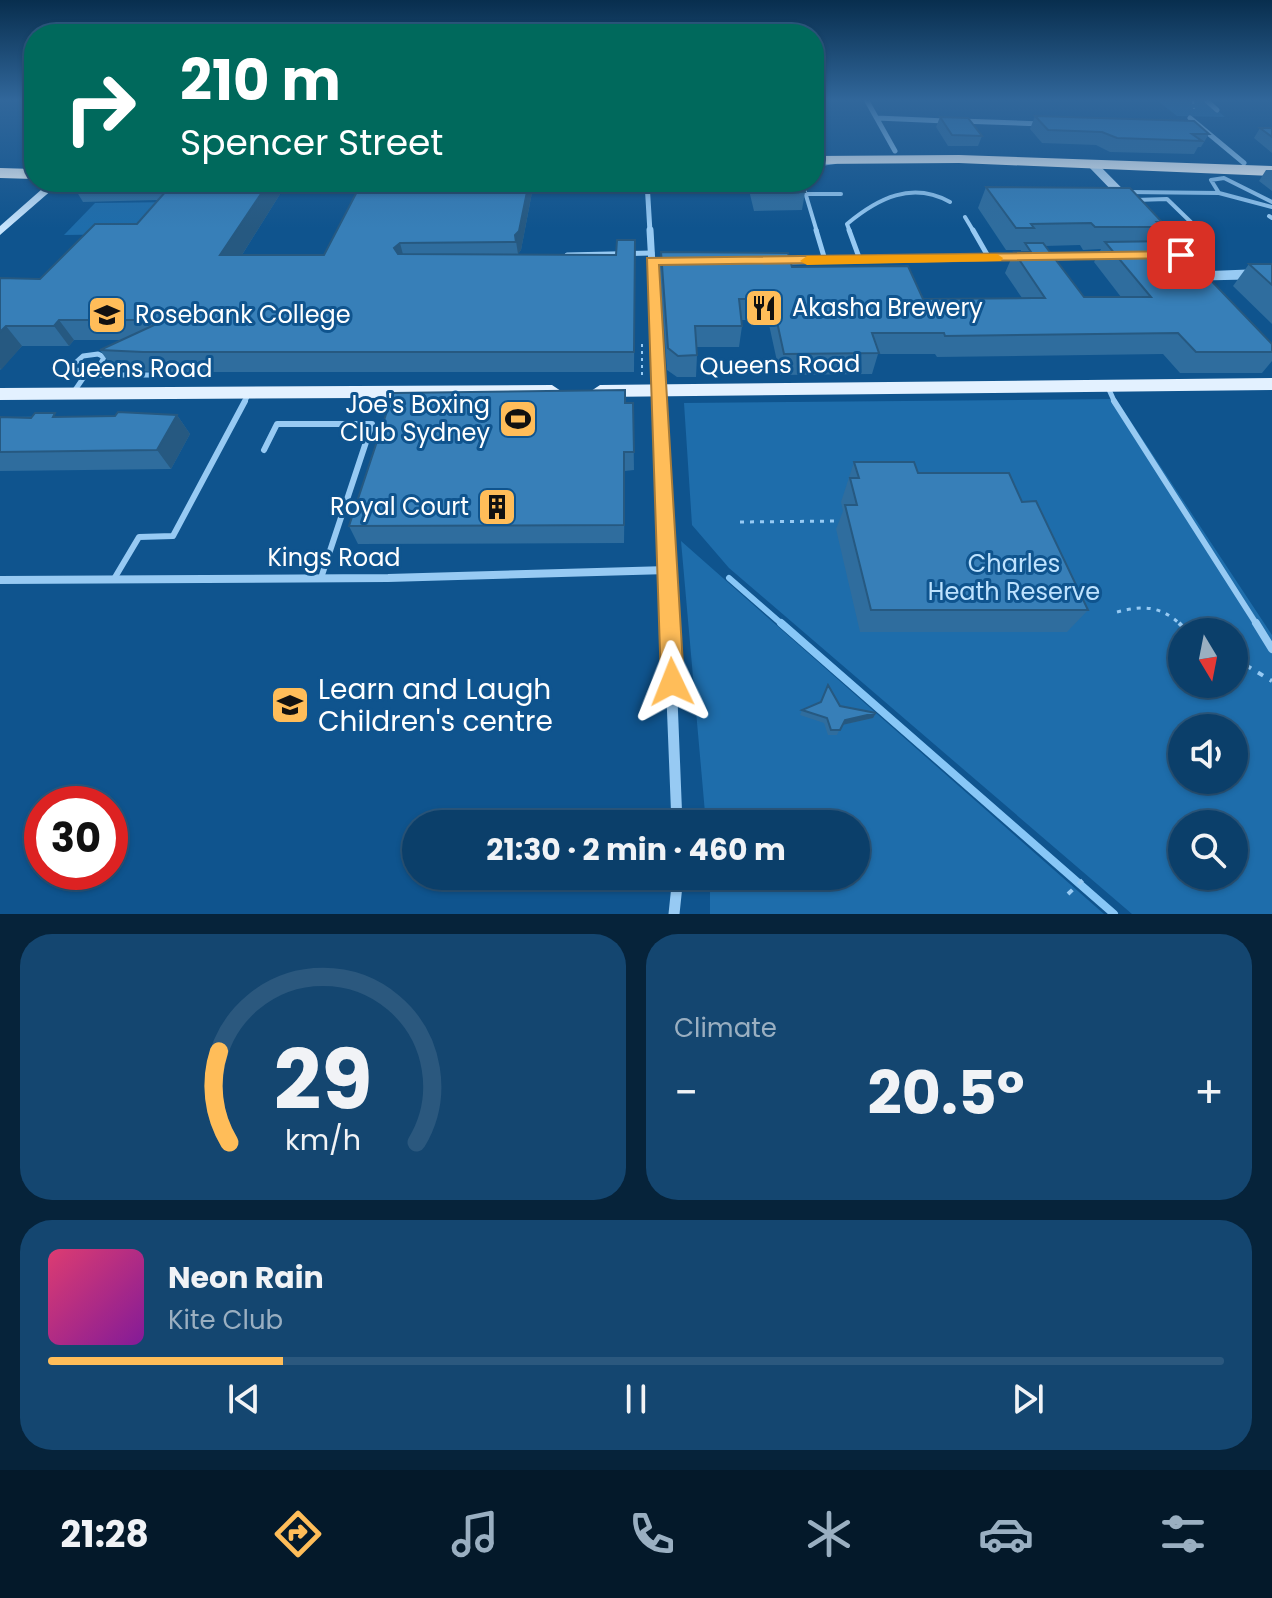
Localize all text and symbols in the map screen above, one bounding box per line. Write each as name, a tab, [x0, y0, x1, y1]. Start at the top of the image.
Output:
text: 210 m	[180, 41, 341, 120]
icon: right	[48, 56, 152, 160]
text: Spencer Street	[180, 117, 443, 168]
pin	[1147, 221, 1215, 289]
icon: arrive	[1159, 233, 1203, 277]
restaurant icon: Akasha Brewery	[743, 287, 785, 329]
place label: Akasha Brewery	[792, 291, 983, 324]
school or university icon: Rosebank College	[86, 294, 128, 336]
place label: Rosebank College	[135, 298, 351, 331]
street label: Queens Road	[699, 347, 861, 382]
street label: Queens Road	[52, 352, 212, 385]
place label: Joe's Boxing Club Sydney	[340, 388, 490, 449]
sports icon: Joe's Boxing Club Sydney	[497, 398, 539, 440]
building icon: Royal Court	[476, 486, 518, 528]
place label: Royal Court	[330, 490, 469, 523]
street label: Kings Road	[267, 541, 401, 574]
park label: Charles Heath Reserve	[928, 547, 1100, 608]
north arrow	[1168, 618, 1248, 698]
map controls	[1168, 618, 1248, 890]
position arrow	[630, 640, 714, 724]
place label: Learn and Laugh Children's centre	[318, 670, 553, 741]
school or university icon: Learn and Laugh Children's centre	[269, 684, 311, 726]
button: sound	[1168, 714, 1248, 794]
speed limit sign: 30	[24, 786, 128, 890]
button: search	[1168, 810, 1248, 890]
text: 21:30 · 2 min · 460 m	[486, 828, 786, 871]
text: Climate	[674, 1010, 777, 1046]
text: 29	[274, 1022, 372, 1138]
text: 20.5°	[868, 1051, 1025, 1135]
text: −	[674, 1062, 698, 1123]
text: +	[1194, 1062, 1224, 1123]
text: km/h	[285, 1120, 361, 1160]
text: Neon Rain	[168, 1256, 324, 1299]
text: Kite Club	[168, 1302, 283, 1338]
icon: previous	[222, 1377, 266, 1421]
icon: pause	[614, 1377, 658, 1421]
icon: next	[1006, 1377, 1050, 1421]
icon: directions	[270, 1506, 326, 1562]
icon: music	[447, 1506, 503, 1562]
icon: phone	[624, 1506, 680, 1562]
icon: climate	[801, 1506, 857, 1562]
icon: car	[978, 1506, 1034, 1562]
icon: filters	[1155, 1506, 1211, 1562]
text: 21:28	[61, 1509, 149, 1560]

